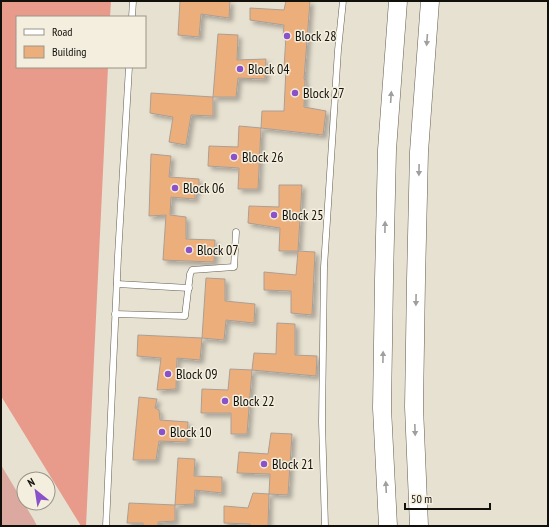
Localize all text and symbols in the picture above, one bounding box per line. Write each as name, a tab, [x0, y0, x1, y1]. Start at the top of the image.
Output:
legend	[16, 16, 146, 68]
text: Road	[52, 24, 72, 39]
place label: Block 28	[295, 27, 337, 45]
marker: Block 28	[282, 31, 292, 41]
one-way arrow	[424, 34, 431, 46]
text: Building	[52, 44, 87, 59]
place label: Block 04	[248, 60, 290, 78]
marker: Block 04	[235, 64, 245, 74]
place label: Block 27	[303, 84, 345, 102]
marker: Block 27	[290, 88, 300, 98]
one-way arrow	[387, 91, 394, 103]
place label: Block 26	[242, 148, 284, 166]
marker: Block 26	[229, 152, 239, 162]
one-way arrow	[416, 164, 422, 177]
place label: Block 06	[183, 179, 225, 197]
marker: Block 06	[170, 183, 180, 193]
place label: Block 25	[282, 206, 324, 224]
marker: Block 25	[269, 210, 279, 220]
one-way arrow	[382, 220, 388, 233]
place label: Block 07	[197, 241, 239, 259]
marker: Block 07	[184, 245, 194, 255]
one-way arrow	[413, 294, 419, 307]
one-way arrow	[380, 350, 386, 363]
place label: Block 09	[176, 365, 218, 383]
marker: Block 09	[163, 369, 173, 379]
place label: Block 22	[233, 392, 275, 410]
marker: Block 22	[220, 396, 230, 406]
place label: Block 10	[170, 423, 212, 441]
one-way arrow	[412, 424, 419, 436]
marker: Block 10	[157, 427, 167, 437]
place label: Block 21	[272, 455, 314, 473]
marker: Block 21	[259, 459, 269, 469]
north arrow	[16, 471, 56, 511]
text: N	[25, 475, 37, 490]
one-way arrow	[383, 481, 390, 493]
scale bar	[405, 485, 490, 511]
text: 50 m	[411, 491, 432, 506]

